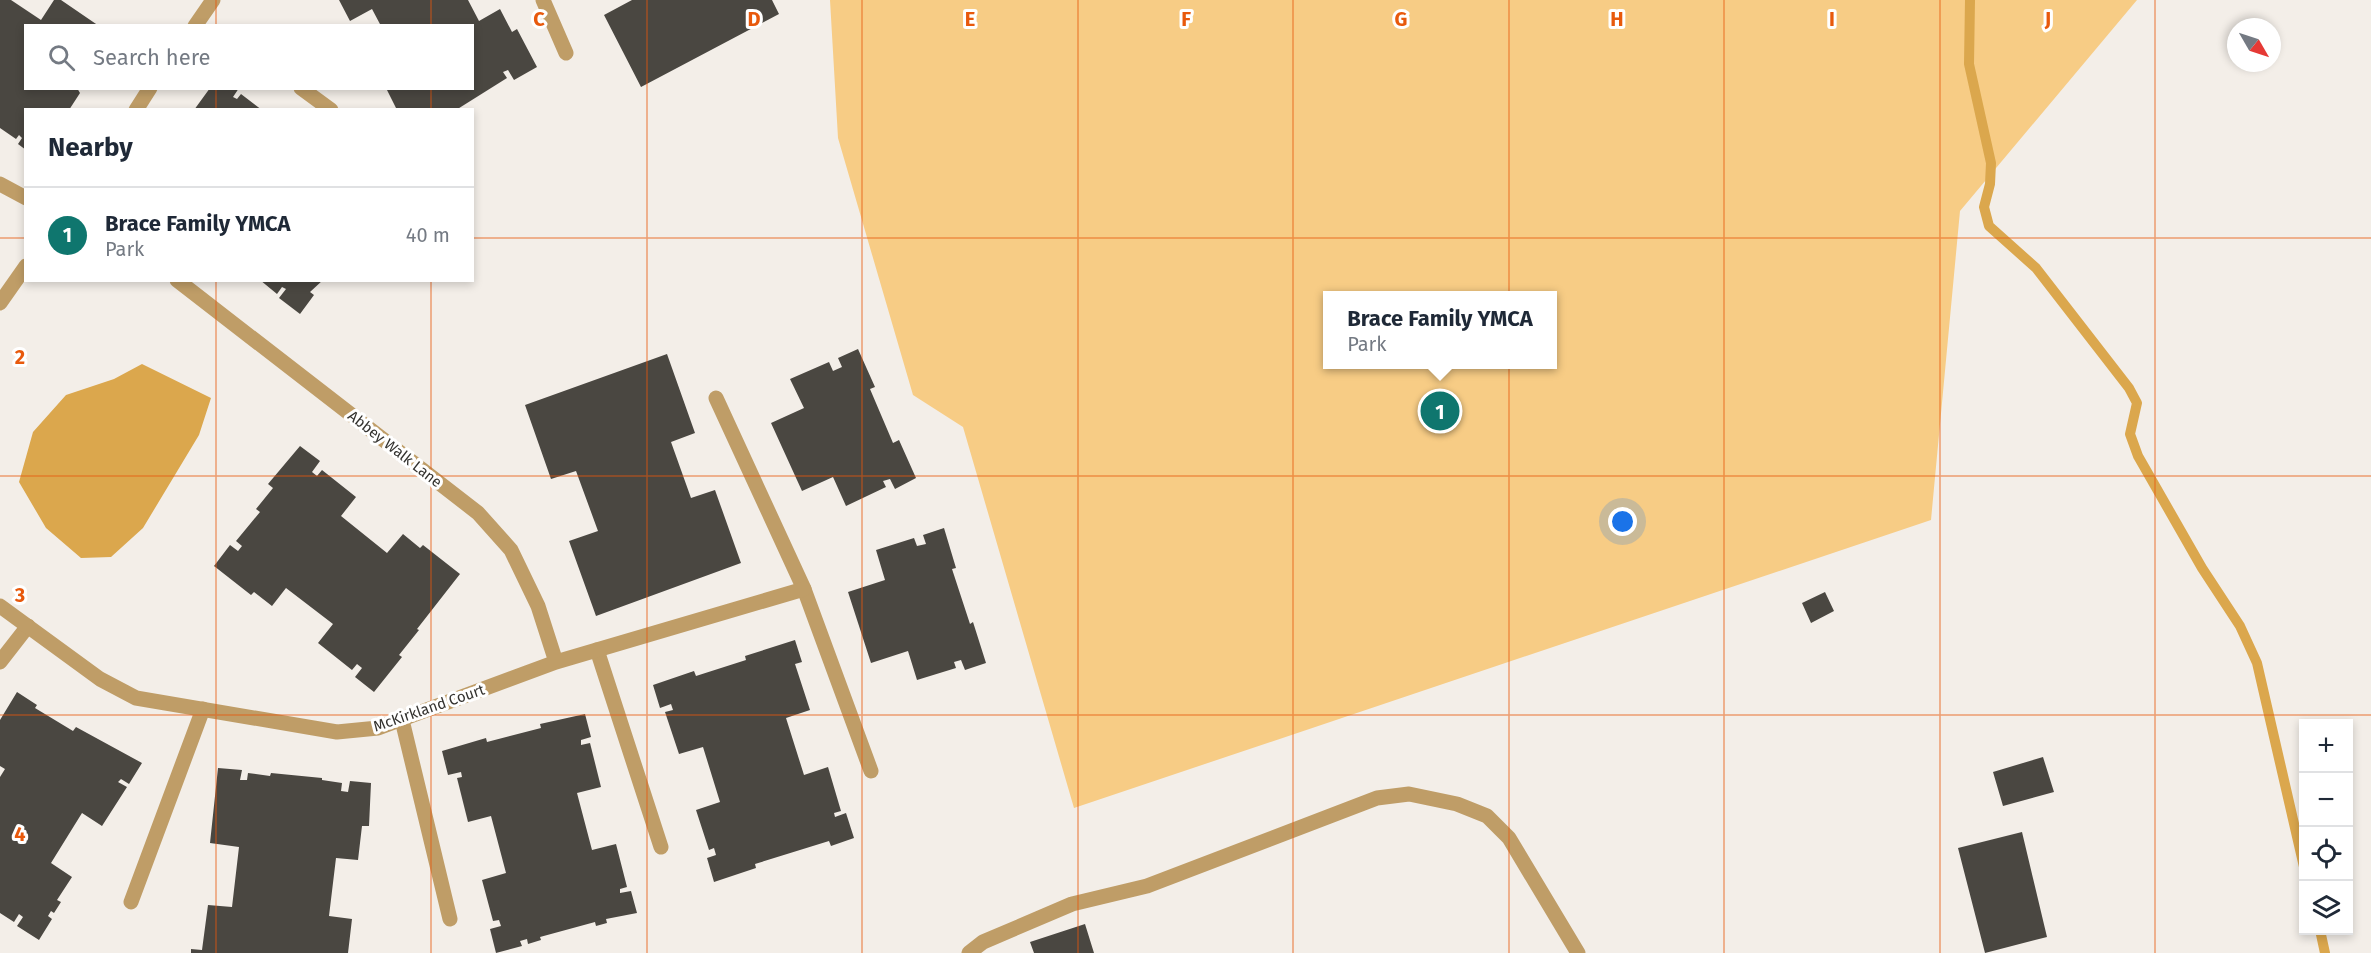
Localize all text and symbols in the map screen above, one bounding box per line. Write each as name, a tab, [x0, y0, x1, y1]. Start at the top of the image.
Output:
text: C	[533, 7, 545, 31]
text: D	[747, 7, 761, 31]
text: E	[965, 7, 975, 31]
text: F	[1181, 7, 1191, 31]
text: G	[1395, 7, 1407, 31]
text: H	[1610, 7, 1624, 31]
text: I	[1829, 7, 1835, 31]
text: J	[2044, 7, 2051, 31]
north arrow	[2227, 18, 2281, 72]
search box	[24, 24, 474, 90]
icon: search	[45, 41, 78, 74]
text: Search here	[93, 44, 211, 71]
text: Nearby	[48, 132, 133, 163]
text: Brace Family YMCA	[105, 210, 291, 237]
text: 1	[63, 223, 72, 247]
text: 40 m	[406, 223, 450, 247]
text: Park	[105, 237, 144, 261]
popup	[1323, 291, 1557, 369]
text: Brace Family YMCA	[1347, 305, 1533, 332]
text: Park	[1347, 332, 1387, 356]
text: 2	[15, 345, 25, 369]
pin: 1	[1420, 388, 1460, 434]
street label: Abbey Walk Lane	[344, 407, 446, 491]
your location	[1608, 507, 1637, 536]
text: 3	[14, 583, 25, 607]
street label: McKirkland Court	[371, 680, 488, 735]
map controls	[2299, 719, 2353, 935]
button: +	[2299, 719, 2353, 773]
button: −	[2299, 773, 2353, 827]
text: 4	[14, 822, 26, 846]
button: locate	[2299, 827, 2353, 881]
button: layers	[2299, 881, 2353, 935]

